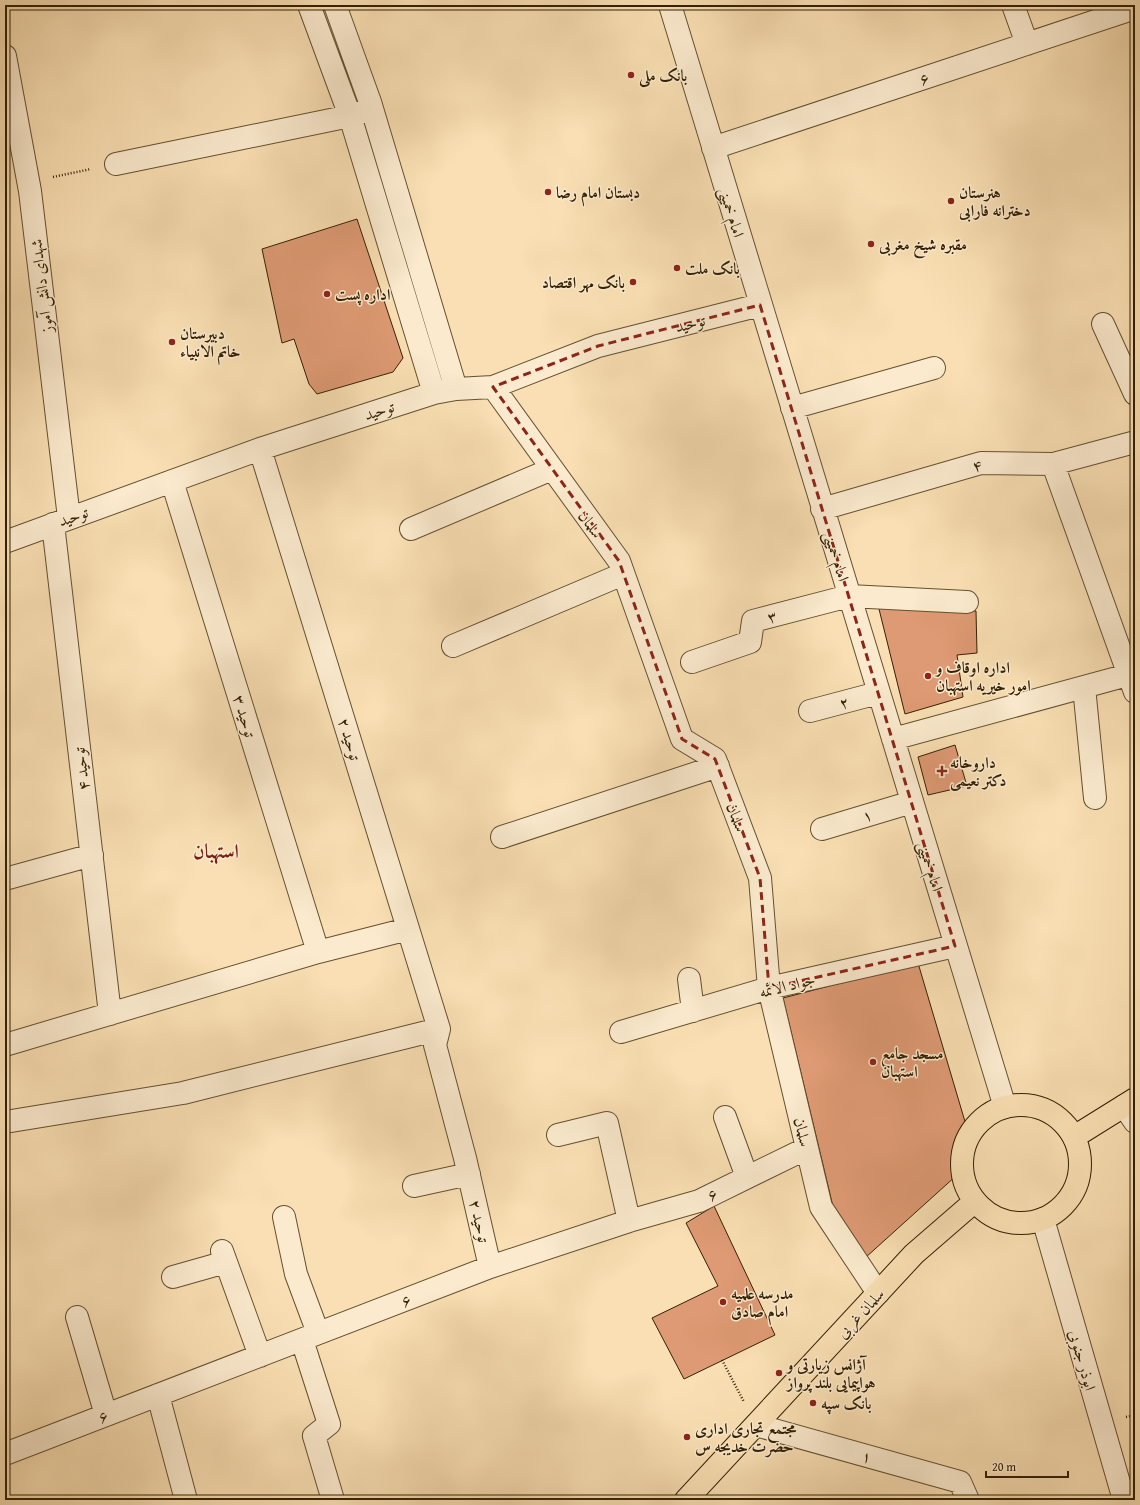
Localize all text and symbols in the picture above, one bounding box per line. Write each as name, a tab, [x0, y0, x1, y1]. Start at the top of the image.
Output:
place label: بانک ملی	[638, 63, 687, 88]
street label: ۶	[916, 65, 932, 91]
marker: بانک ملی	[626, 70, 636, 80]
place label: دبستان امام رضا	[556, 180, 640, 207]
place label: هنرستان دخترانه فارابی	[958, 180, 1031, 222]
street label: امام خمینی	[710, 184, 751, 241]
marker: دبستان امام رضا	[543, 187, 553, 197]
marker: هنرستان دخترانه فارابی	[946, 196, 956, 206]
place label: مقبره شیخ مغربی	[878, 232, 967, 259]
street label: شهدای دانش آموز	[23, 238, 59, 336]
marker: مقبره شیخ مغربی	[866, 239, 876, 249]
place label: بانک ملت	[685, 256, 740, 280]
marker: بانک ملت	[672, 263, 682, 273]
place label: بانک مهر اقتصاد	[542, 270, 625, 294]
marker: بانک مهر اقتصاد	[628, 277, 638, 287]
place label: اداره پست	[335, 282, 390, 306]
marker: اداره پست	[322, 289, 332, 299]
street label: توحید	[672, 307, 709, 338]
place label: دبیرستان خاتم الانبیاء	[180, 321, 241, 366]
marker: دبیرستان خاتم الانبیاء	[167, 337, 177, 347]
street label: توحید	[361, 394, 398, 426]
street label: ۴	[970, 452, 984, 478]
street label: توحید	[55, 499, 92, 532]
street label: سلمان	[573, 505, 609, 543]
street label: امام خمینی	[815, 528, 856, 585]
street label: ۳	[764, 603, 780, 629]
place label: اداره اوقاف و امور خیریه استهبان	[934, 655, 1031, 697]
marker: اداره اوقاف و امور خیریه استهبان	[923, 671, 933, 681]
street label: ۲	[836, 689, 852, 715]
street label: توحید ۳	[227, 692, 263, 741]
street label: توحید ۲	[332, 715, 368, 764]
street label: توحید ۴	[66, 745, 96, 792]
place label: داروخانه دکتر نعیمی	[950, 750, 1007, 792]
marker: داروخانه دکتر نعیمی	[937, 766, 947, 776]
street label: سلمان	[721, 799, 753, 835]
street label: ۱	[859, 802, 875, 828]
district label: استهبان	[193, 836, 239, 865]
street label: امام خمینی	[909, 838, 950, 895]
street label: جواد الائمه	[756, 966, 818, 1004]
place label: مسجد جامع استهبان	[881, 1041, 943, 1083]
marker: مسجد جامع استهبان	[868, 1057, 878, 1067]
street label: سلمان	[788, 1115, 818, 1149]
street label: ۶	[703, 1181, 721, 1207]
street label: توحید ۲	[463, 1197, 497, 1246]
place label: مدرسه علمیه امام صادق	[731, 1281, 794, 1326]
street label: سلمان غربی	[830, 1282, 890, 1344]
street label: ۶	[397, 1287, 415, 1313]
marker: مدرسه علمیه امام صادق	[718, 1297, 728, 1307]
street label: ابوذر جنوبی	[1063, 1327, 1103, 1393]
place label: آژانس زیارتی و هواپیمایی بلند پرواز	[785, 1352, 876, 1394]
marker: آژانس زیارتی و هواپیمایی بلند پرواز	[774, 1368, 784, 1378]
place label: بانک سپه	[821, 1391, 871, 1415]
marker: بانک سپه	[808, 1398, 818, 1408]
street label: ۶	[94, 1403, 112, 1429]
place label: مجتمع تجاری اداری حضرت خدیجه س	[695, 1416, 797, 1458]
marker: مجتمع تجاری اداری حضرت خدیجه س	[682, 1432, 692, 1442]
street label: ۱	[859, 1443, 875, 1469]
scale bar	[986, 1453, 1068, 1479]
text: 20 m	[992, 1458, 1016, 1475]

